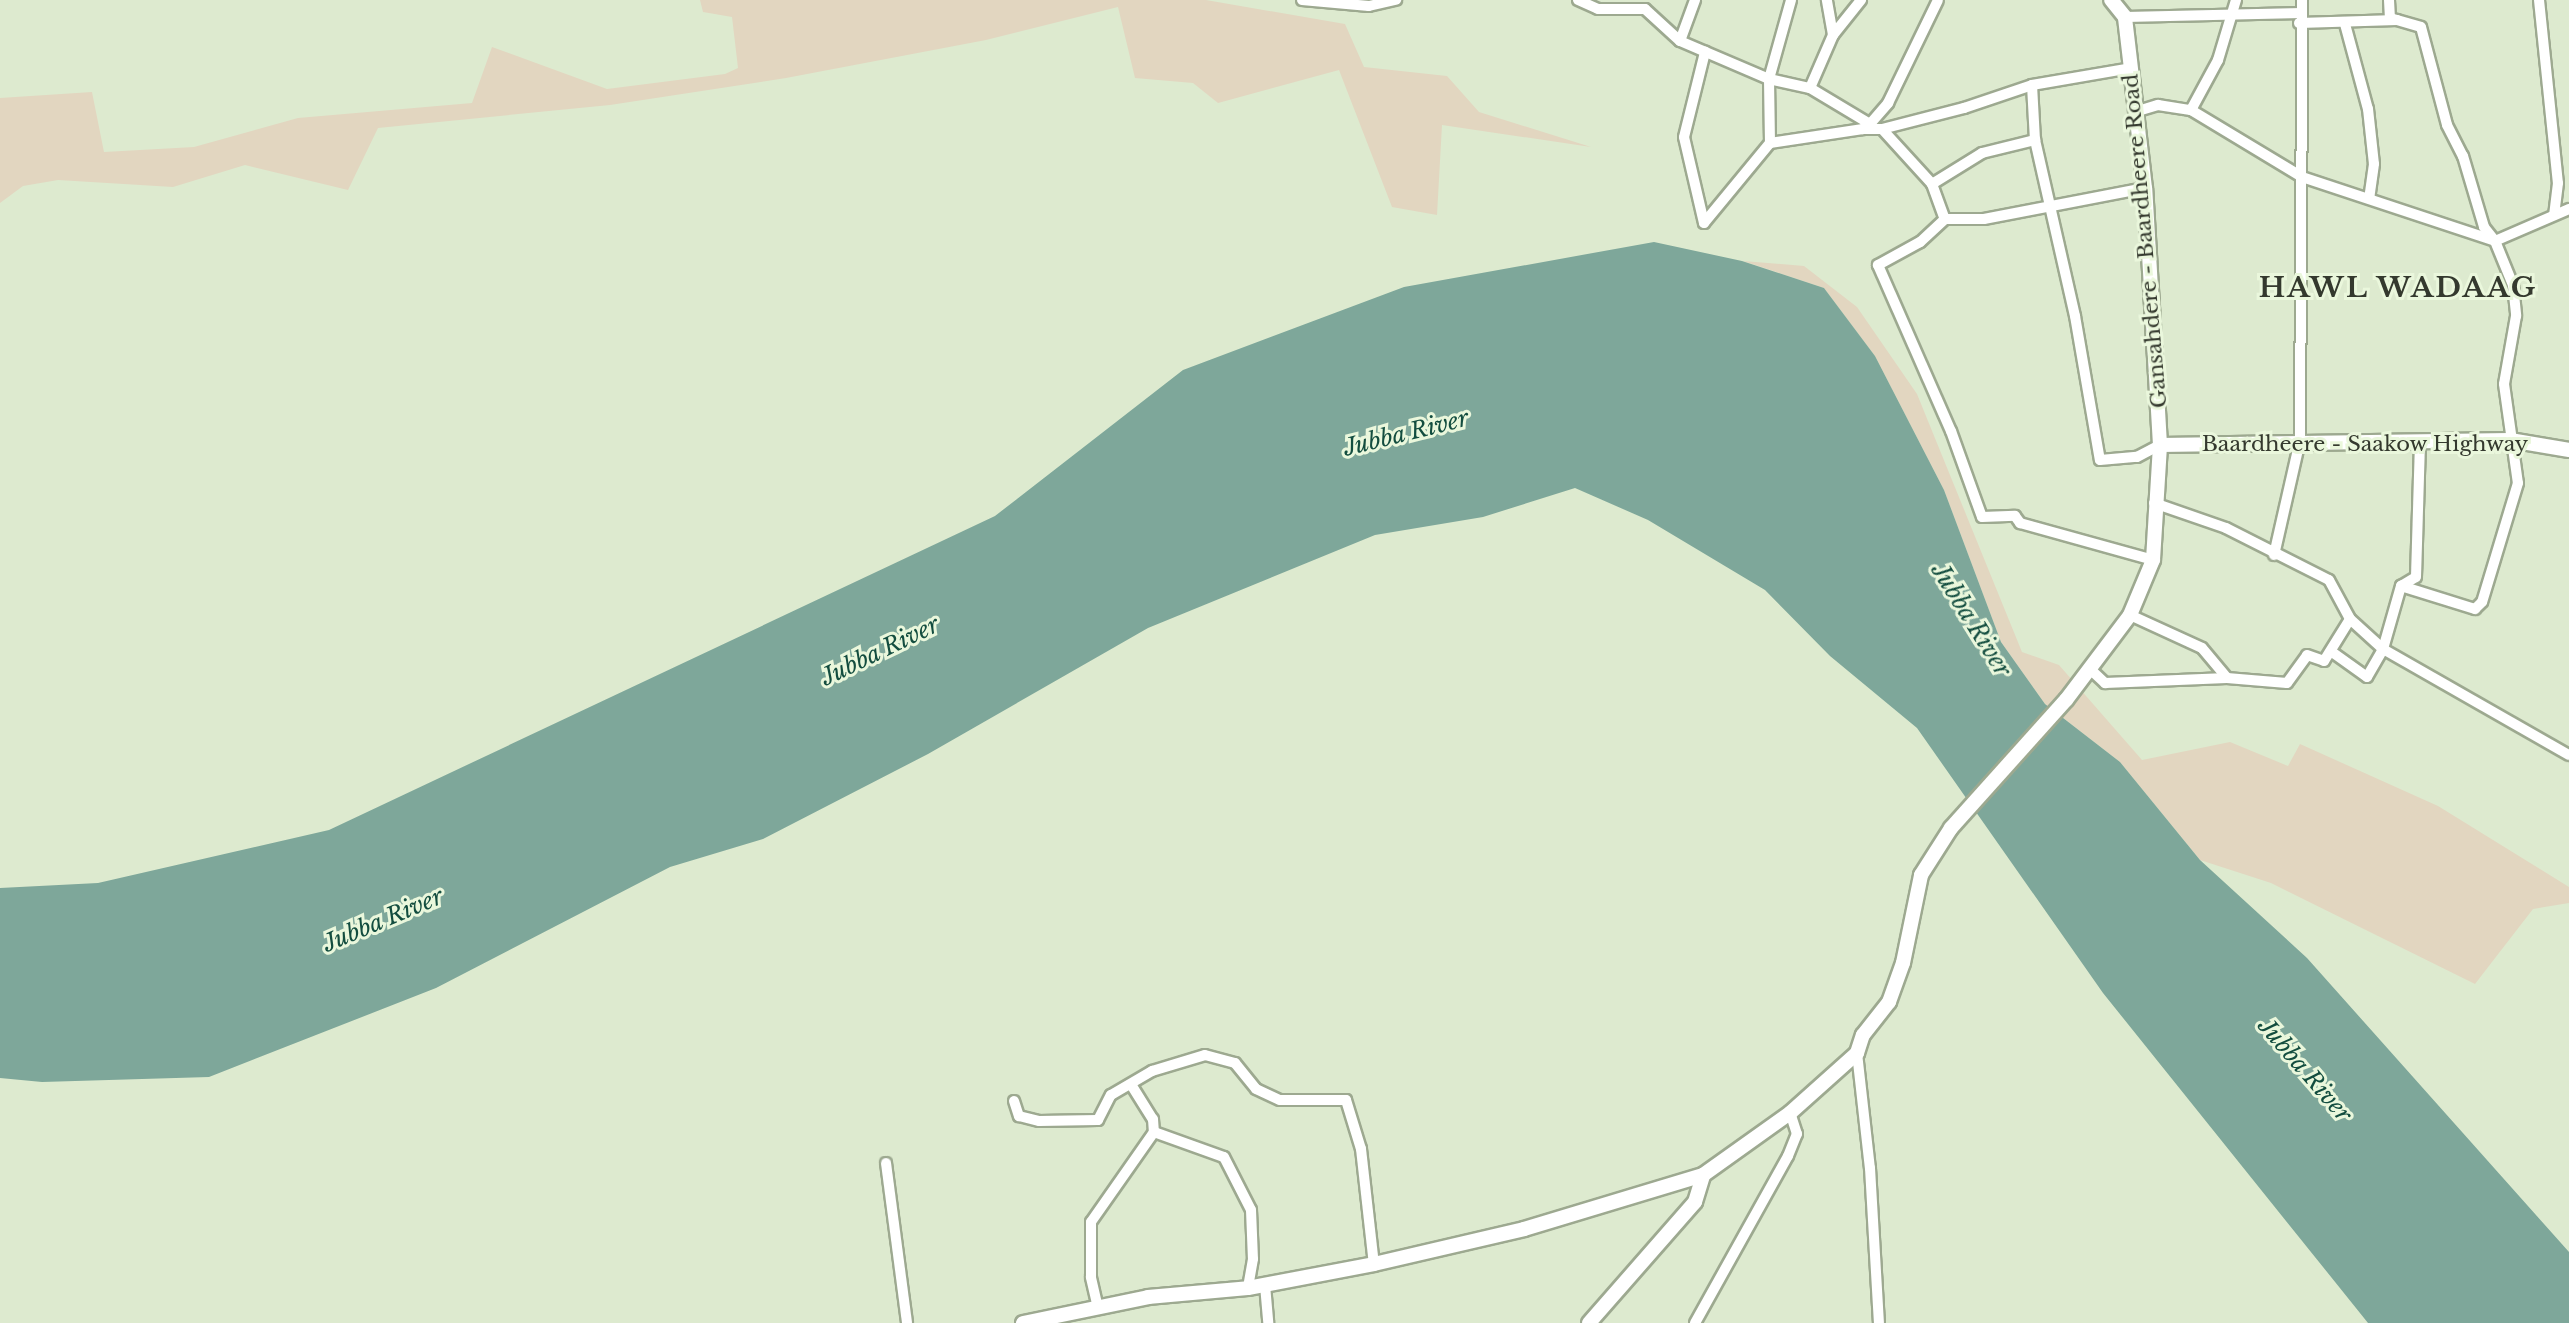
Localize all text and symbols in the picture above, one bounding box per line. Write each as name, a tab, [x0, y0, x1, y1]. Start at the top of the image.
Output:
street label: Gansahdere - Baardheere Road	[2118, 73, 2172, 409]
district label: HAWL WADAAG	[2259, 271, 2537, 305]
water label: Jubba River	[1340, 404, 1472, 462]
street label: Baardheere - Saakow Highway	[2201, 431, 2529, 457]
water label: Jubba River	[1925, 558, 2017, 682]
water label: Jubba River	[816, 610, 944, 692]
water label: Jubba River	[318, 882, 448, 958]
water label: Jubba River	[2252, 1012, 2358, 1128]

